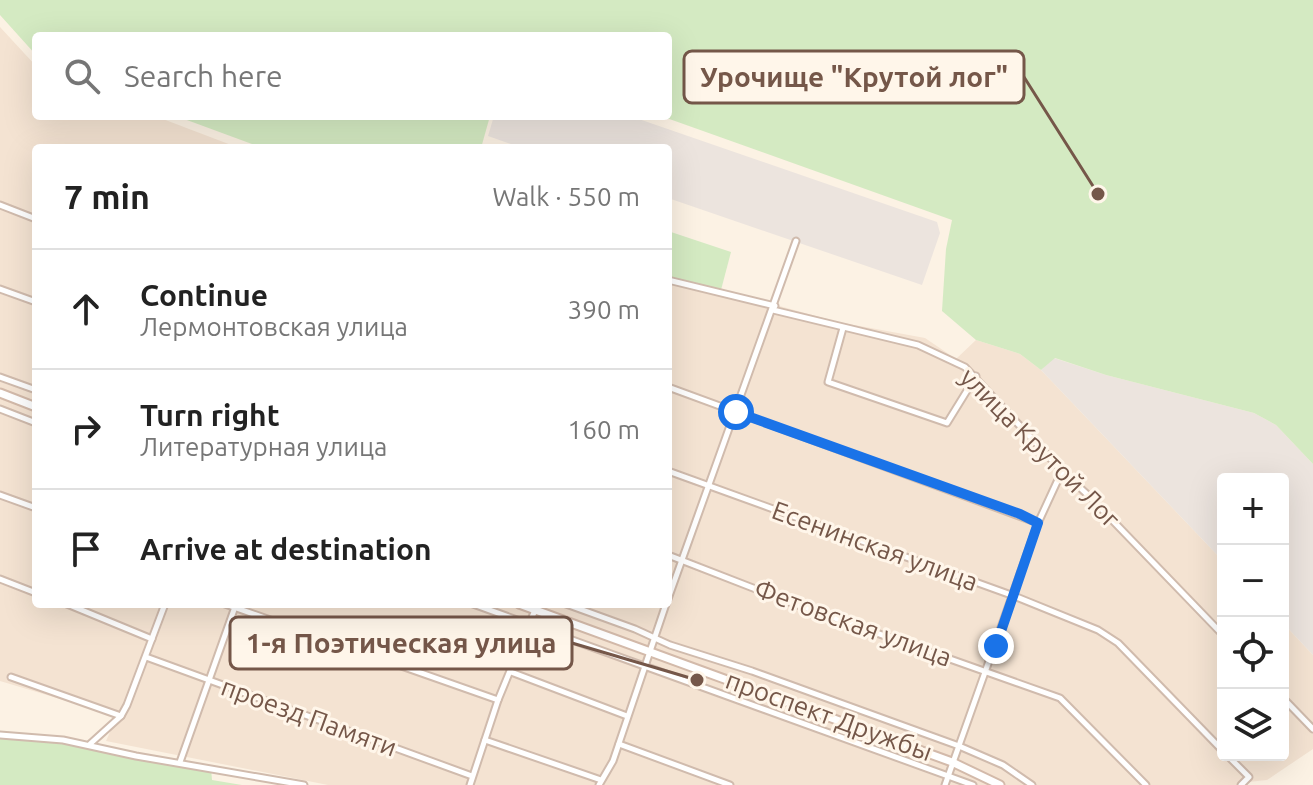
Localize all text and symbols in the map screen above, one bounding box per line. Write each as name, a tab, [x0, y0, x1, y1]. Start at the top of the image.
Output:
search box	[32, 32, 672, 120]
callout: Урочище "Крутой лог"	[684, 51, 1024, 103]
icon: search	[60, 54, 104, 98]
text: Search here	[124, 59, 283, 93]
text: Урочище "Крутой лог"	[700, 61, 1008, 92]
text: 7 min	[64, 177, 150, 215]
text: Walk · 550 m	[492, 182, 640, 211]
text: Continue	[140, 278, 268, 312]
icon: ahead	[64, 287, 108, 331]
text: 390 m	[568, 295, 640, 324]
text: Лермонтовская улица	[140, 312, 408, 341]
street label: улица Крутой Лог	[955, 362, 1126, 534]
route start	[718, 394, 754, 430]
text: Turn right	[140, 398, 280, 432]
icon: right	[64, 407, 108, 451]
text: 160 m	[568, 415, 640, 444]
text: Литературная улица	[140, 432, 387, 461]
map controls	[1217, 473, 1289, 761]
button: +	[1217, 473, 1289, 545]
street label: Есенинская улица	[768, 495, 982, 596]
icon: arrive	[64, 527, 108, 571]
text: Arrive at destination	[140, 532, 432, 566]
button: −	[1217, 545, 1289, 617]
street label: Фетовская улица	[751, 573, 956, 672]
callout: 1-я Поэтическая улица	[230, 617, 572, 669]
button: locate	[1217, 617, 1289, 689]
text: 1-я Поэтическая улица	[246, 627, 556, 658]
route end	[978, 628, 1014, 664]
street label: проспект Дружбы	[722, 665, 936, 766]
street label: проезд Памяти	[218, 671, 401, 762]
button: layers	[1217, 689, 1289, 761]

